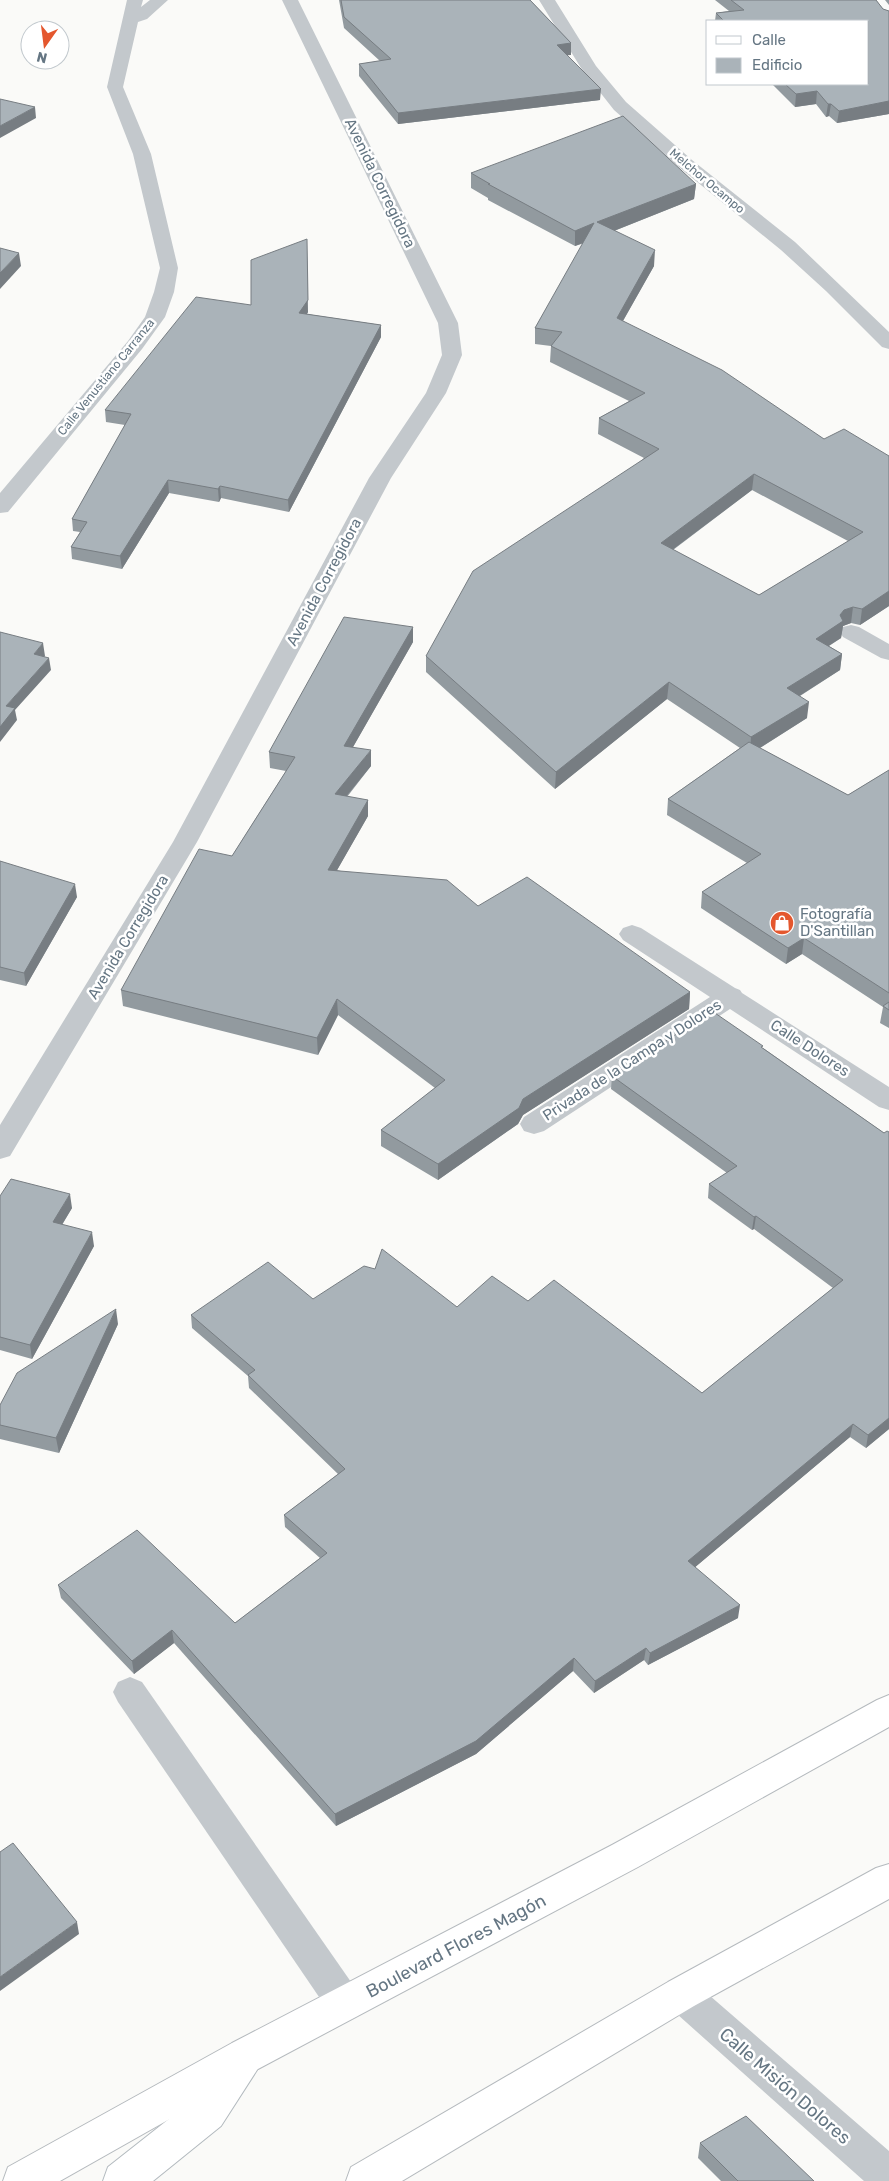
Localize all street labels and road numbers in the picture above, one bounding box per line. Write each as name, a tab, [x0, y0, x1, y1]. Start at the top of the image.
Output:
street label: Avenida Corregidora	[341, 115, 419, 251]
street label: Melchor Ocampo	[667, 146, 747, 216]
street label: Calle Venustiano Carranza	[55, 316, 157, 438]
street label: Avenida Corregidora	[283, 515, 365, 649]
street label: Avenida Corregidora	[84, 872, 172, 1002]
street label: Privada de la Campa y Dolores	[539, 995, 725, 1125]
street label: Calle Dolores	[767, 1016, 853, 1080]
street label: Boulevard Flores Magón	[362, 1889, 550, 2003]
street label: Calle Misión Dolores	[715, 2023, 855, 2149]

